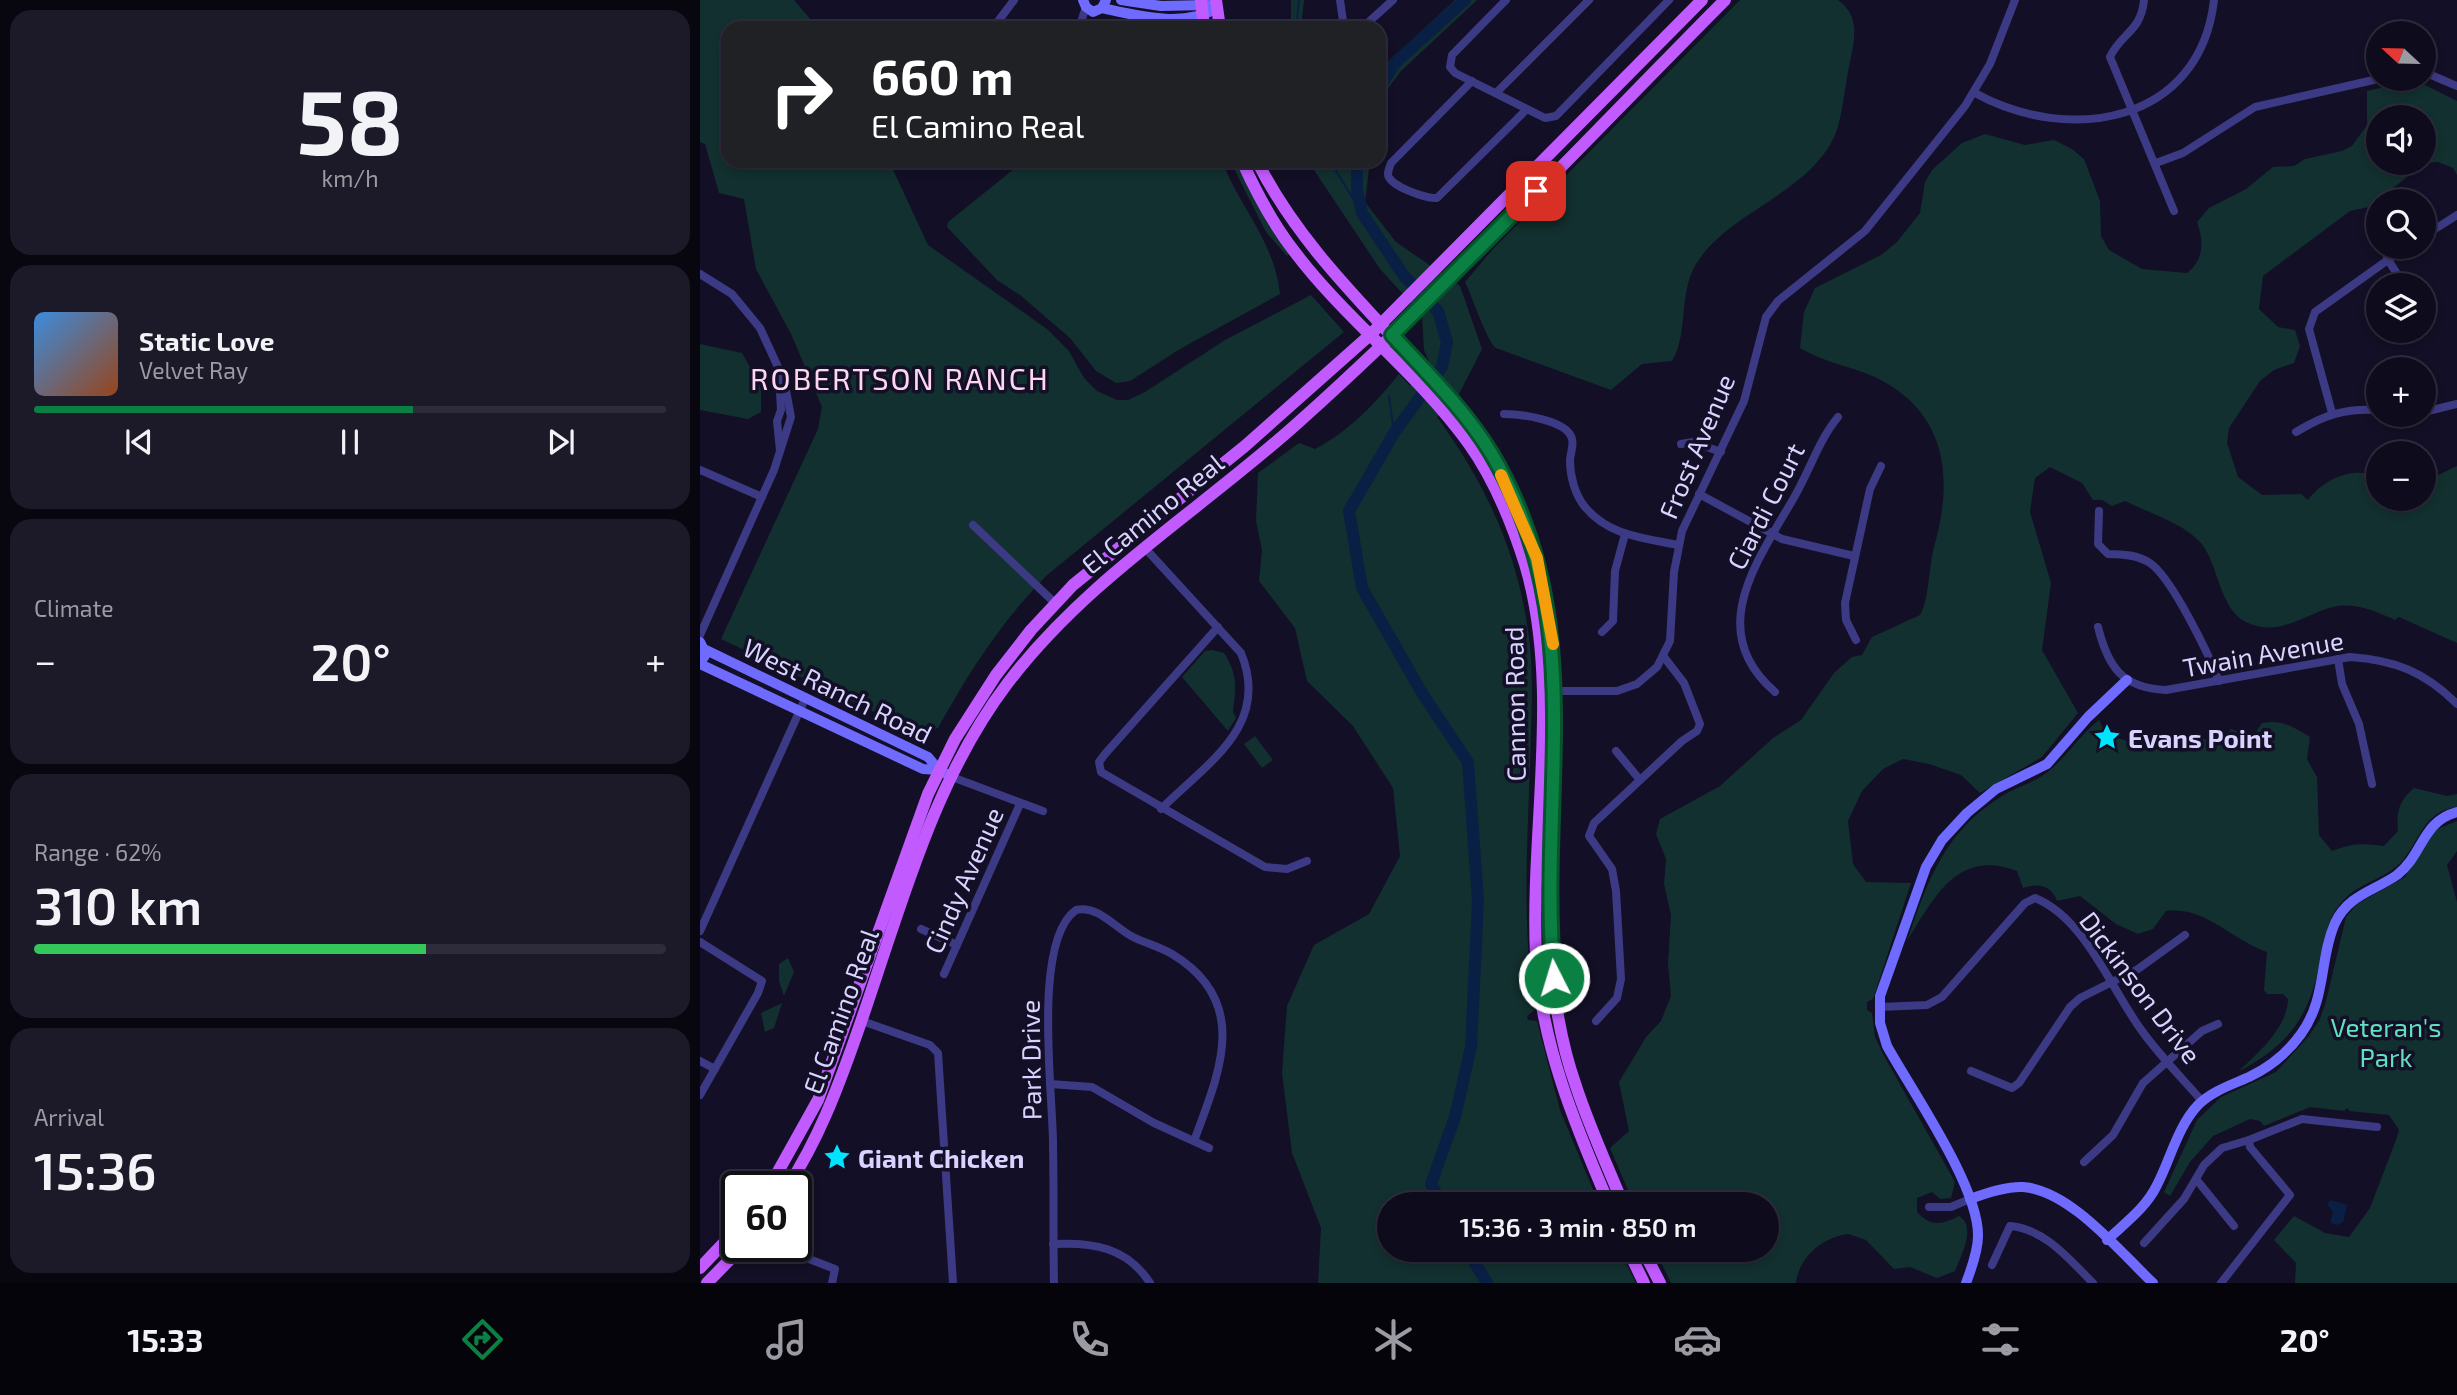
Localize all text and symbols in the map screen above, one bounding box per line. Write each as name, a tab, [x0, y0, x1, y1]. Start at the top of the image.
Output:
north arrow	[2366, 21, 2436, 91]
map controls	[2366, 21, 2436, 511]
text: 660 m	[871, 46, 1014, 105]
icon: right	[756, 49, 847, 140]
text: 58	[297, 64, 403, 173]
button: sound	[2366, 105, 2436, 175]
text: El Camino Real	[871, 106, 1084, 144]
pin	[1506, 161, 1566, 221]
text: km/h	[321, 164, 379, 192]
icon: arrive	[1517, 172, 1555, 210]
button: search	[2366, 189, 2436, 259]
button: layers	[2366, 273, 2436, 343]
text: Static Love	[139, 325, 275, 356]
text: Velvet Ray	[139, 356, 248, 384]
button: +	[2366, 357, 2436, 427]
district label: ROBERTSON RANCH	[750, 360, 1050, 396]
street label: Frost Avenue	[1652, 369, 1740, 523]
icon: previous	[120, 423, 158, 461]
icon: pause	[331, 423, 369, 461]
icon: next	[542, 423, 580, 461]
street label: Ciardi Court	[1720, 438, 1810, 574]
button: −	[2366, 441, 2436, 511]
street label: El Camino Real	[1075, 446, 1229, 580]
text: Climate	[34, 594, 114, 622]
street label: Twain Avenue	[2180, 624, 2346, 682]
street label: Cannon Road	[1497, 626, 1531, 782]
text: 20°	[310, 629, 391, 691]
street label: West Ranch Road	[739, 631, 937, 749]
text: −	[34, 637, 56, 683]
text: +	[645, 637, 666, 683]
place icon: Evans Point	[2092, 722, 2122, 752]
place label: Evans Point	[2128, 722, 2273, 753]
street label: Cindy Avenue	[917, 802, 1009, 958]
text: Range · 62%	[34, 838, 162, 866]
text: 310 km	[34, 873, 202, 935]
street label: Dickinson Drive	[2074, 905, 2208, 1069]
street label: El Camino Real	[796, 924, 884, 1098]
position arrow	[1517, 941, 1591, 1015]
street label: Park Drive	[1013, 1000, 1047, 1120]
park label: Veteran's Park	[2331, 1011, 2441, 1072]
text: Arrival	[34, 1103, 104, 1131]
text: 15:36	[34, 1138, 156, 1200]
place icon: Giant Chicken	[822, 1142, 852, 1172]
place label: Giant Chicken	[858, 1142, 1024, 1173]
speed limit sign: 60	[721, 1171, 812, 1262]
text: 15:36 · 3 min · 850 m	[1460, 1211, 1696, 1242]
icon: directions	[458, 1315, 507, 1364]
icon: music	[762, 1315, 811, 1364]
icon: phone	[1065, 1315, 1114, 1364]
icon: climate	[1369, 1315, 1418, 1364]
icon: car	[1673, 1315, 1722, 1364]
icon: filters	[1976, 1315, 2025, 1364]
text: 15:33	[127, 1320, 203, 1358]
text: 20°	[2280, 1320, 2330, 1358]

